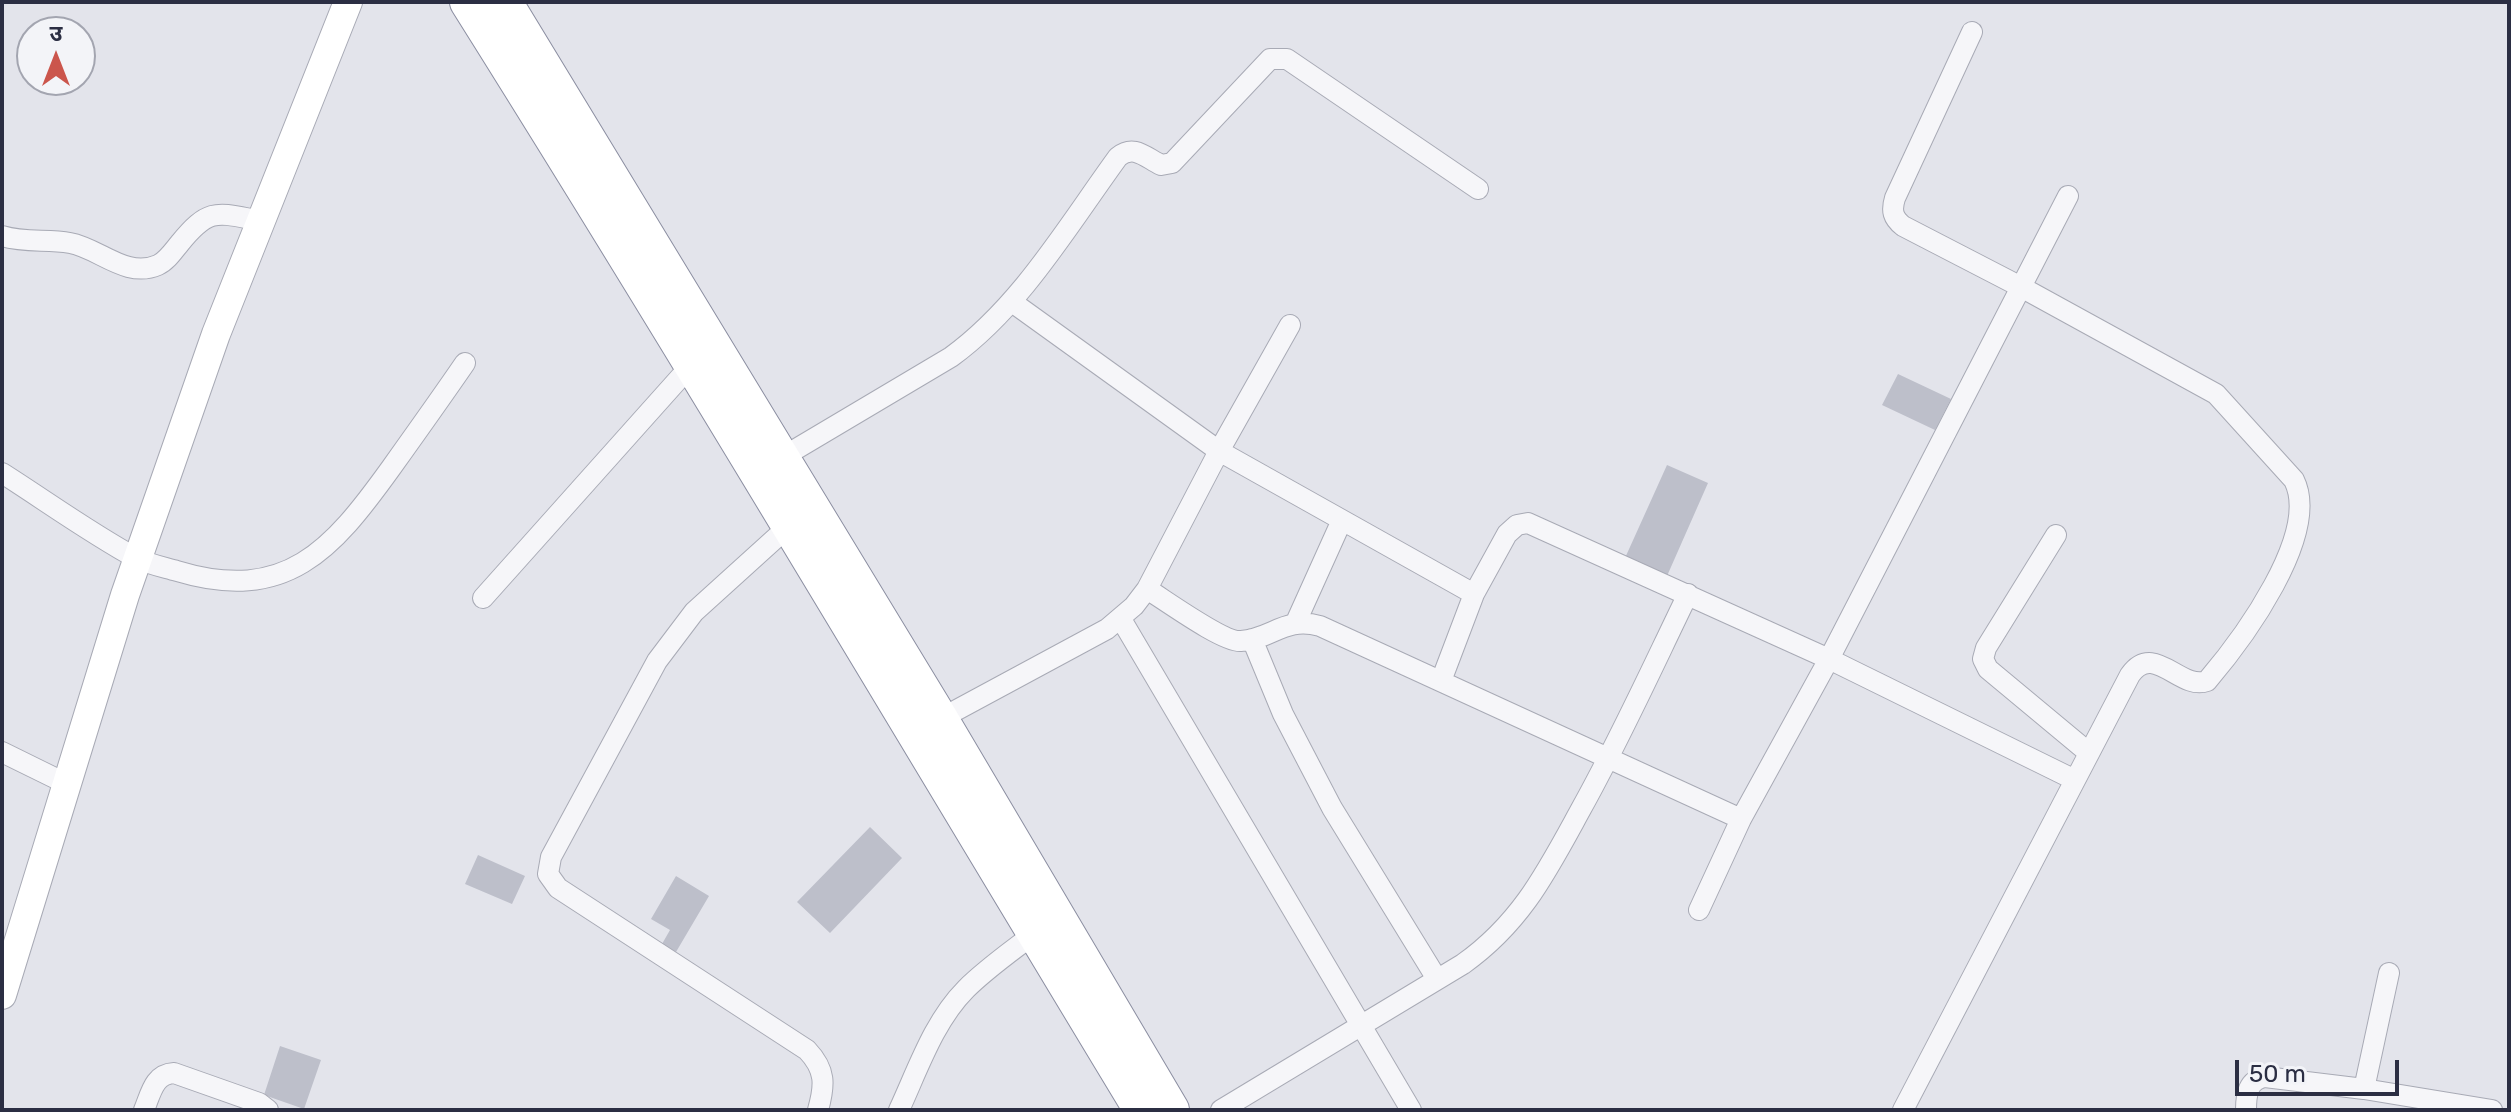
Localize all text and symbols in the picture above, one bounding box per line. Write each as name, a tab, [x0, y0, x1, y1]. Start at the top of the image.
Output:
north arrow	[16, 16, 96, 96]
text: उ	[50, 20, 62, 47]
scale bar	[2239, 1044, 2403, 1094]
text: 50 m	[2249, 1060, 2306, 1088]

